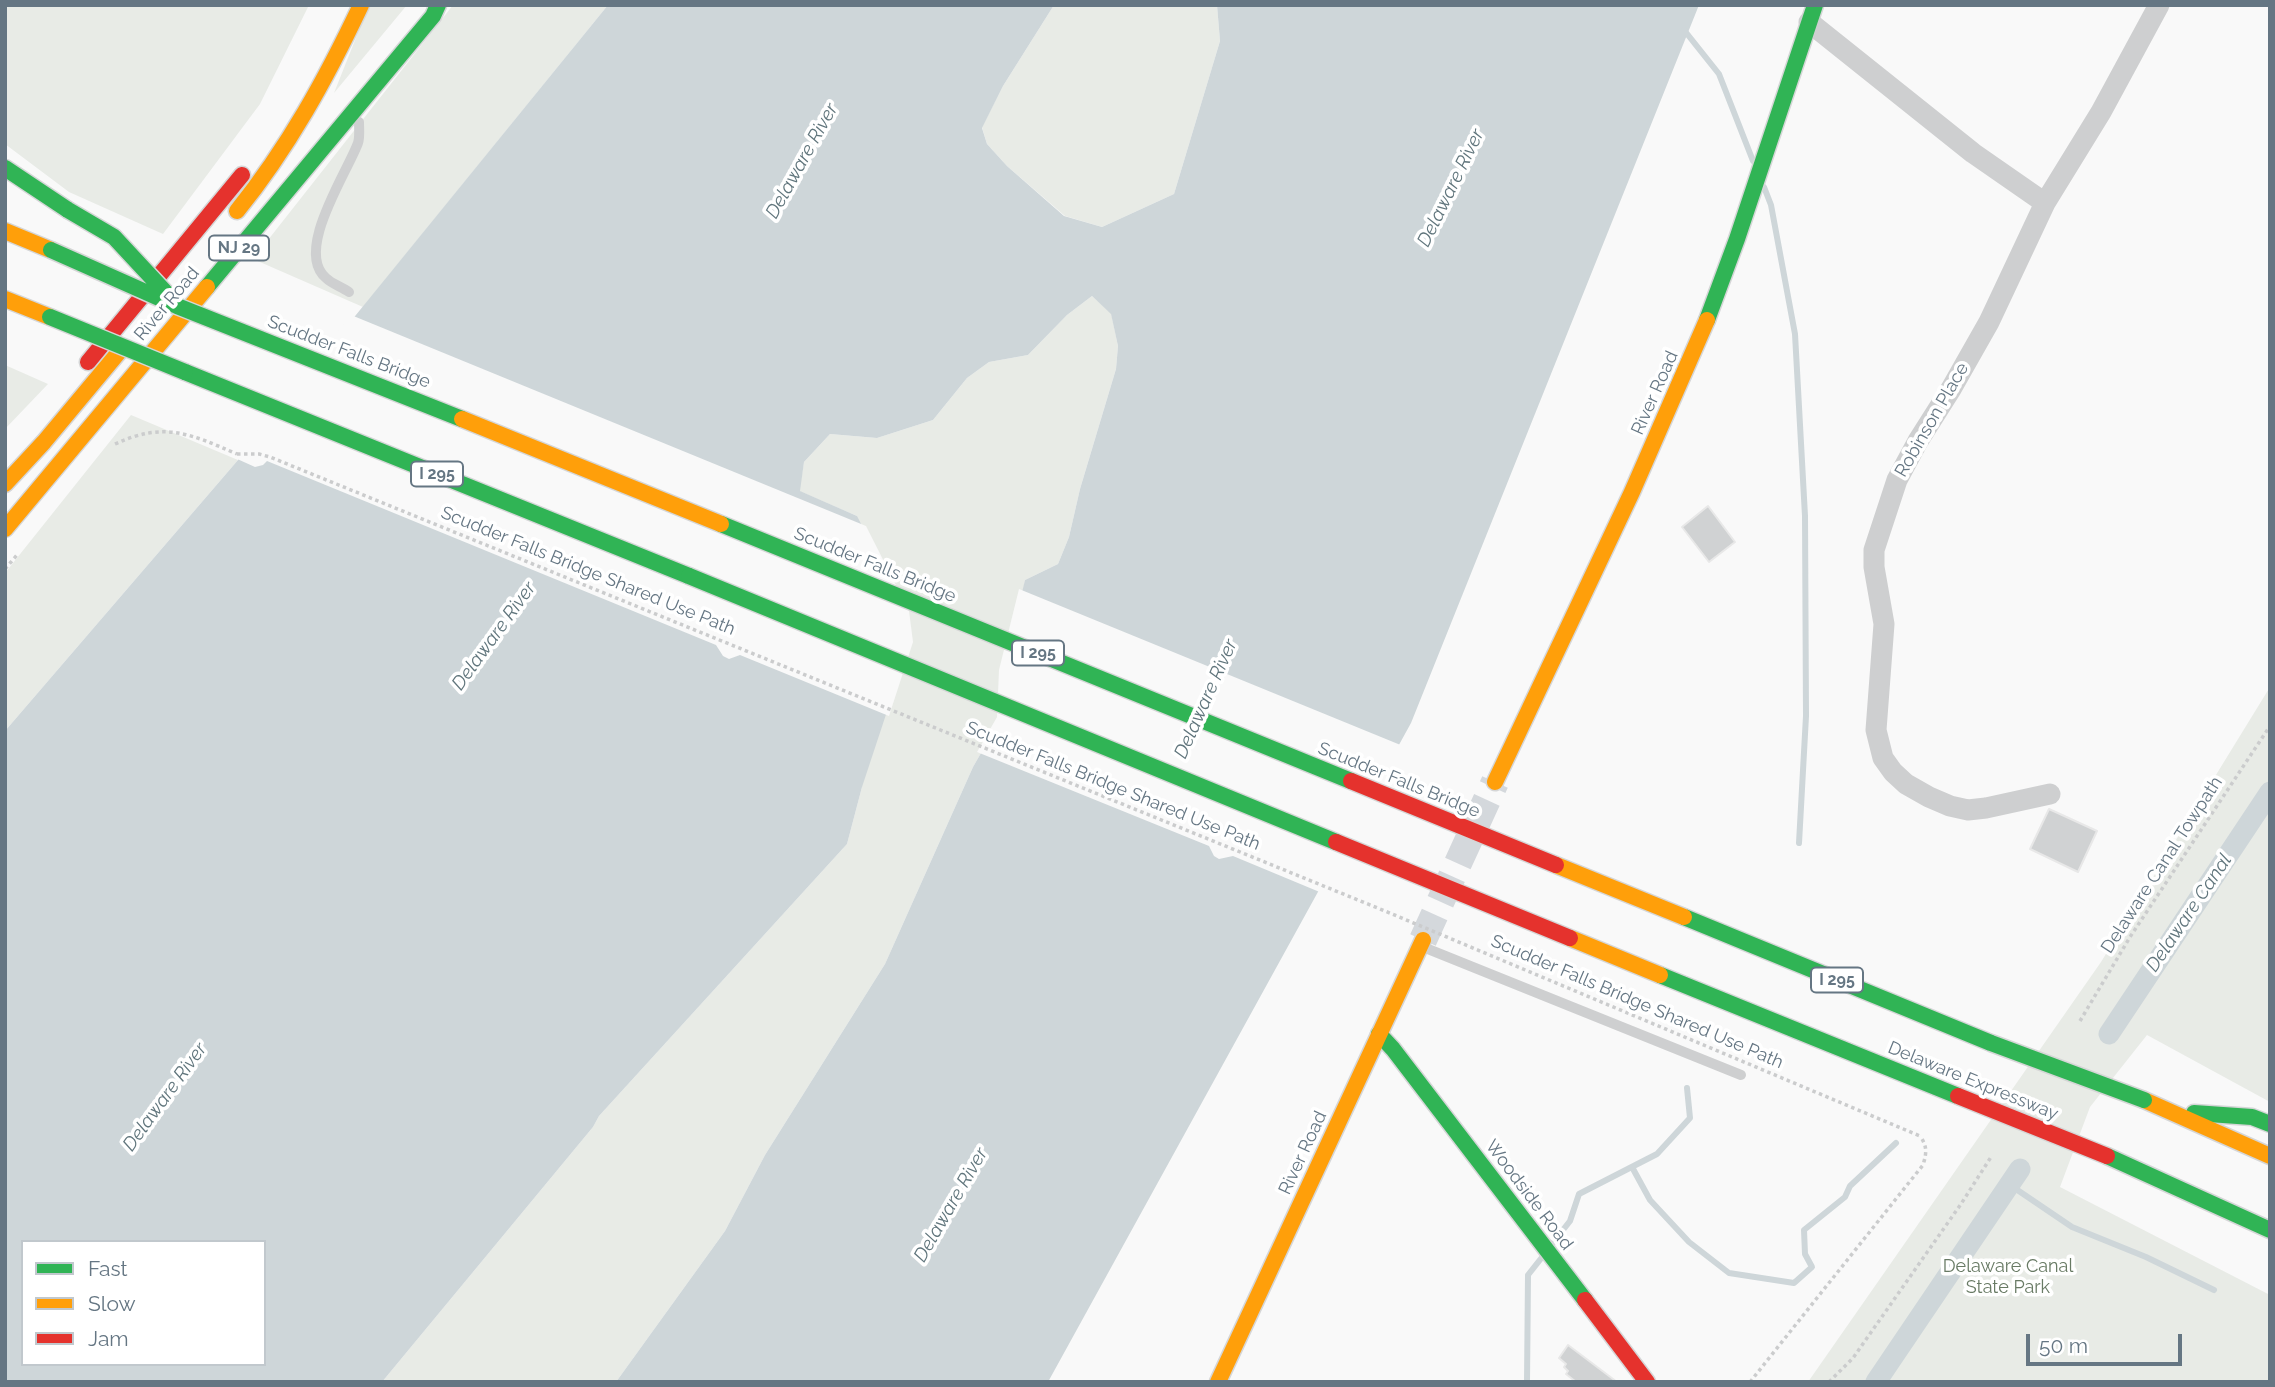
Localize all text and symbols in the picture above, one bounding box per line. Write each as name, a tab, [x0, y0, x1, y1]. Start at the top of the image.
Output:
water label: Delaware River	[761, 99, 843, 223]
water label: Delaware River	[1413, 125, 1489, 251]
road number: NJ 29	[209, 236, 269, 260]
street label: River Road	[130, 263, 204, 345]
street label: Scudder Falls Bridge	[264, 311, 434, 393]
street label: River Road	[1627, 348, 1683, 438]
street label: Robinson Place	[1891, 359, 1973, 481]
road number: I 295	[411, 461, 463, 486]
street label: Scudder Falls Bridge Shared Use Path	[438, 502, 738, 640]
street label: Scudder Falls Bridge	[791, 523, 959, 607]
water label: Delaware River	[447, 578, 541, 694]
water label: Delaware River	[1170, 636, 1242, 762]
road number: I 295	[1012, 640, 1064, 666]
street label: Scudder Falls Bridge Shared Use Path	[963, 717, 1263, 855]
street label: Scudder Falls Bridge	[1315, 738, 1483, 822]
street label: Delaware Canal Towpath	[2097, 773, 2227, 957]
water label: Delaware Canal	[2141, 850, 2237, 976]
street label: Scudder Falls Bridge Shared Use Path	[1488, 930, 1786, 1074]
road number: I 295	[1811, 968, 1863, 992]
street label: Delaware Expressway	[1885, 1037, 2061, 1125]
water label: Delaware River	[118, 1039, 212, 1155]
street label: River Road	[1274, 1108, 1332, 1198]
street label: Woodside Road	[1481, 1136, 1577, 1254]
water label: Delaware River	[909, 1144, 993, 1266]
legend	[21, 1240, 266, 1366]
text: Fast	[88, 1256, 128, 1281]
park label: Delaware Canal State Park	[1943, 1256, 2073, 1298]
text: Slow	[88, 1291, 136, 1316]
scale bar	[2030, 1320, 2186, 1364]
text: Jam	[88, 1326, 129, 1351]
text: 50 m	[2039, 1333, 2088, 1358]

